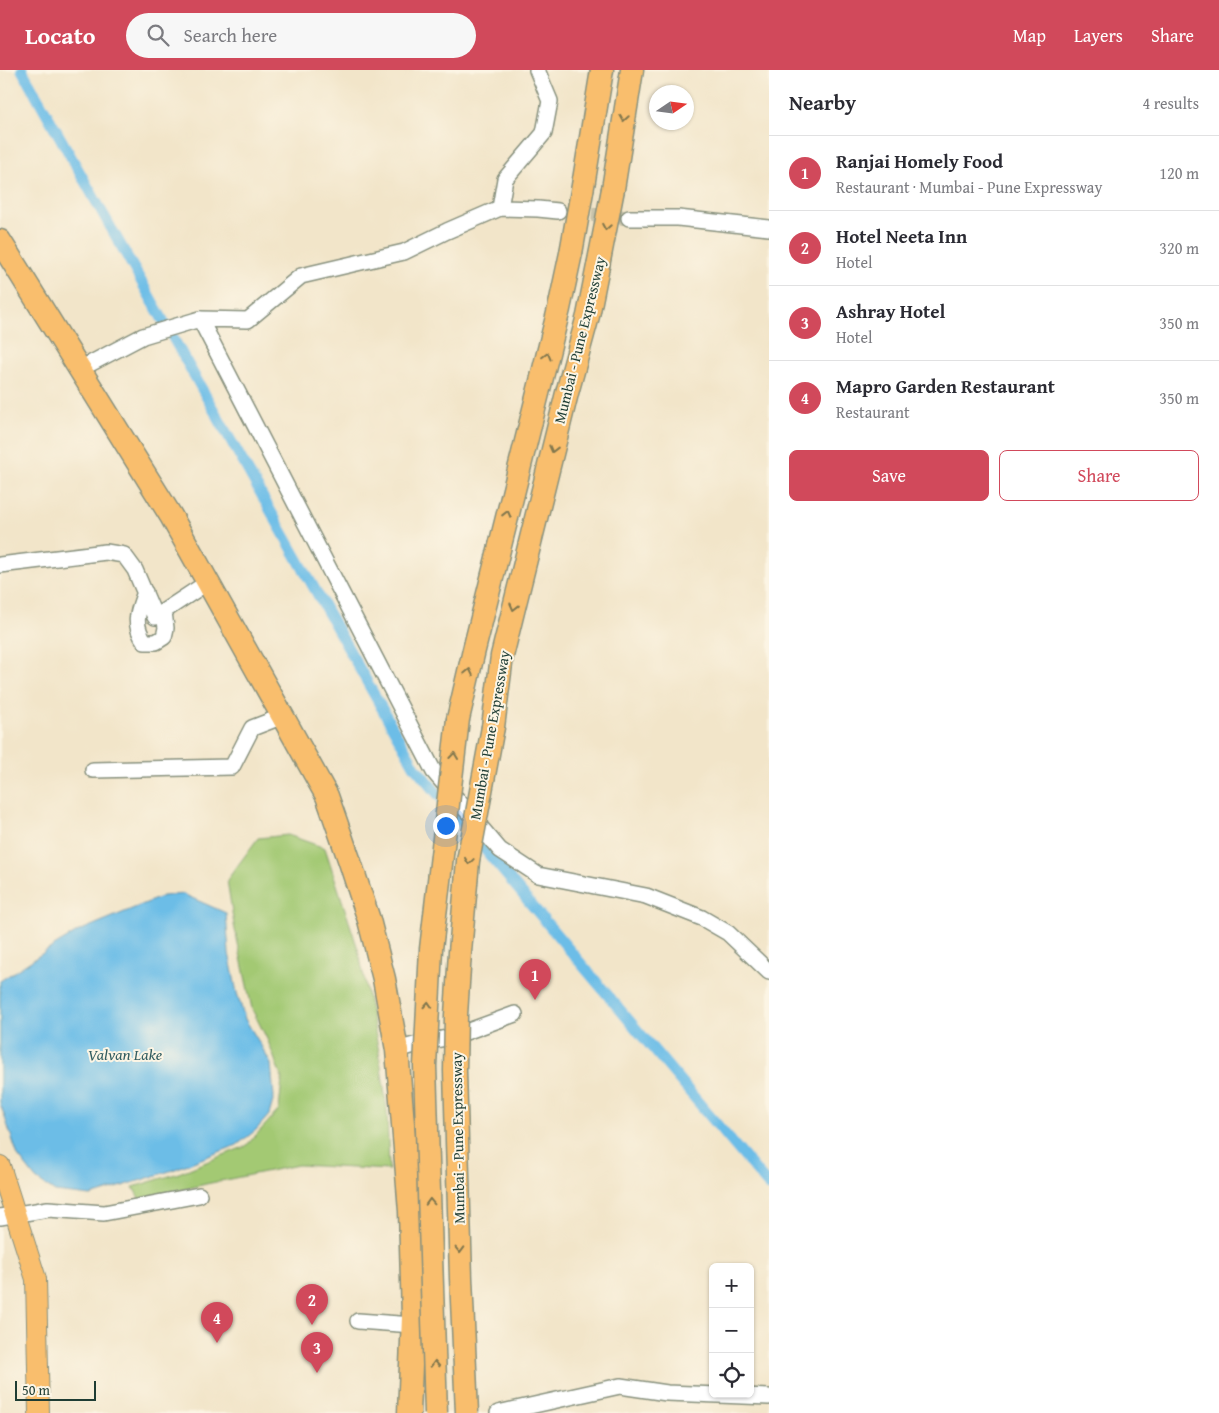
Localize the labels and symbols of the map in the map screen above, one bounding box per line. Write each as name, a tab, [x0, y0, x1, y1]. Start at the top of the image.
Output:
north arrow	[649, 85, 694, 130]
one-way arrow	[619, 114, 630, 122]
one-way arrow	[602, 223, 612, 232]
street label: Mumbai - Pune Expressway	[549, 254, 611, 426]
one-way arrow	[541, 353, 551, 361]
one-way arrow	[548, 445, 559, 454]
one-way arrow	[501, 509, 512, 518]
one-way arrow	[509, 603, 520, 612]
street label: Mumbai - Pune Expressway	[464, 648, 515, 821]
one-way arrow	[463, 667, 474, 676]
one-way arrow	[448, 752, 459, 760]
your location	[433, 813, 459, 839]
one-way arrow	[464, 857, 474, 865]
pin: 1	[519, 959, 551, 1000]
one-way arrow	[423, 1000, 434, 1008]
water label: Valvan Lake	[88, 1042, 163, 1066]
street label: Mumbai - Pune Expressway	[445, 1051, 469, 1224]
one-way arrow	[424, 1198, 435, 1206]
one-way arrow	[455, 1247, 465, 1255]
pin: 2	[296, 1284, 328, 1325]
pin: 4	[201, 1302, 233, 1343]
pin: 3	[301, 1332, 333, 1373]
one-way arrow	[430, 1360, 440, 1368]
scale bar	[15, 1378, 96, 1401]

